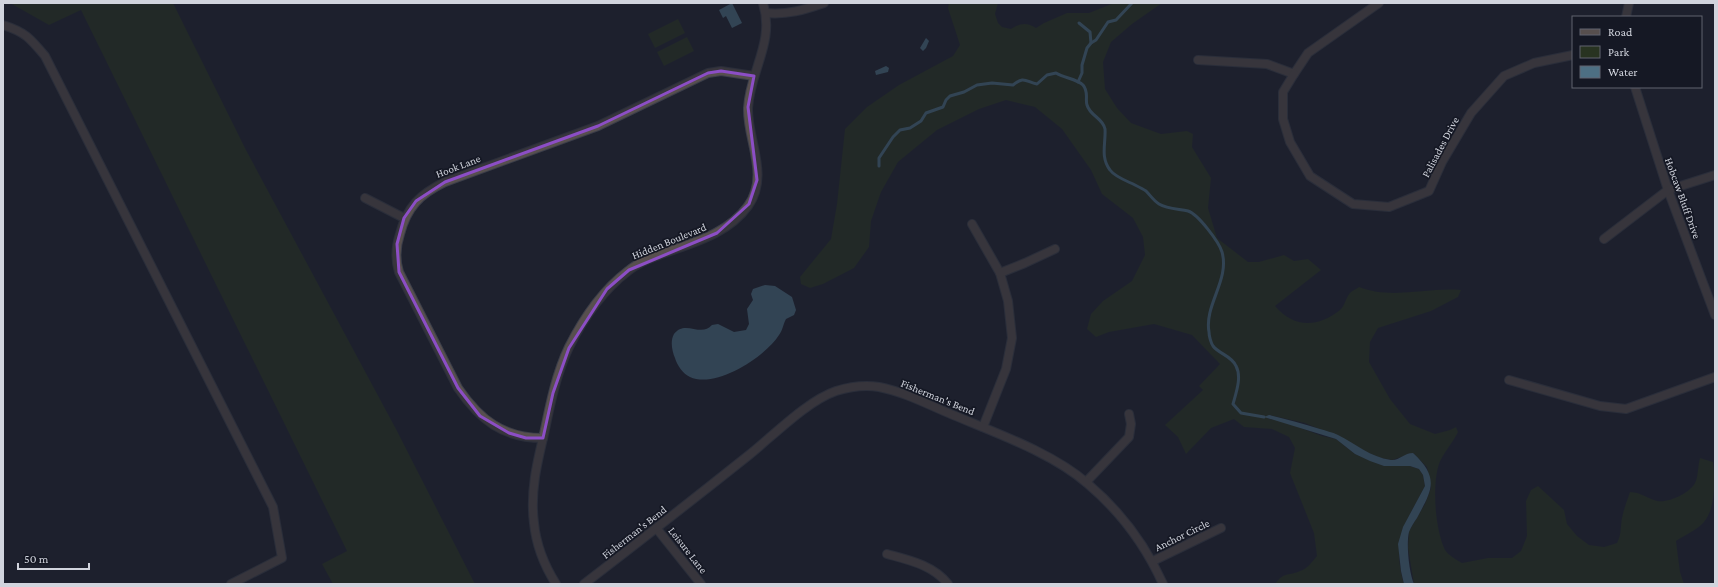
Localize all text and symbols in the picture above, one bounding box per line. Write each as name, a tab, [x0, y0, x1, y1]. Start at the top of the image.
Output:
legend	[1572, 16, 1702, 88]
text: Road	[1608, 25, 1633, 39]
text: Park	[1608, 45, 1630, 59]
text: Water	[1608, 65, 1638, 79]
street label: Palisades Drive	[1419, 115, 1461, 179]
street label: Hook Lane	[434, 152, 482, 180]
street label: Hobcaw Bluff Drive	[1663, 156, 1703, 240]
street label: Hidden Boulevard	[630, 221, 708, 261]
street label: Fisherman's Bend	[899, 377, 977, 417]
street label: Fisherman's Bend	[599, 503, 669, 561]
street label: Anchor Circle	[1153, 517, 1211, 553]
street label: Leisure Lane	[666, 525, 710, 576]
scale bar	[18, 545, 89, 571]
text: 50 m	[24, 552, 49, 566]

